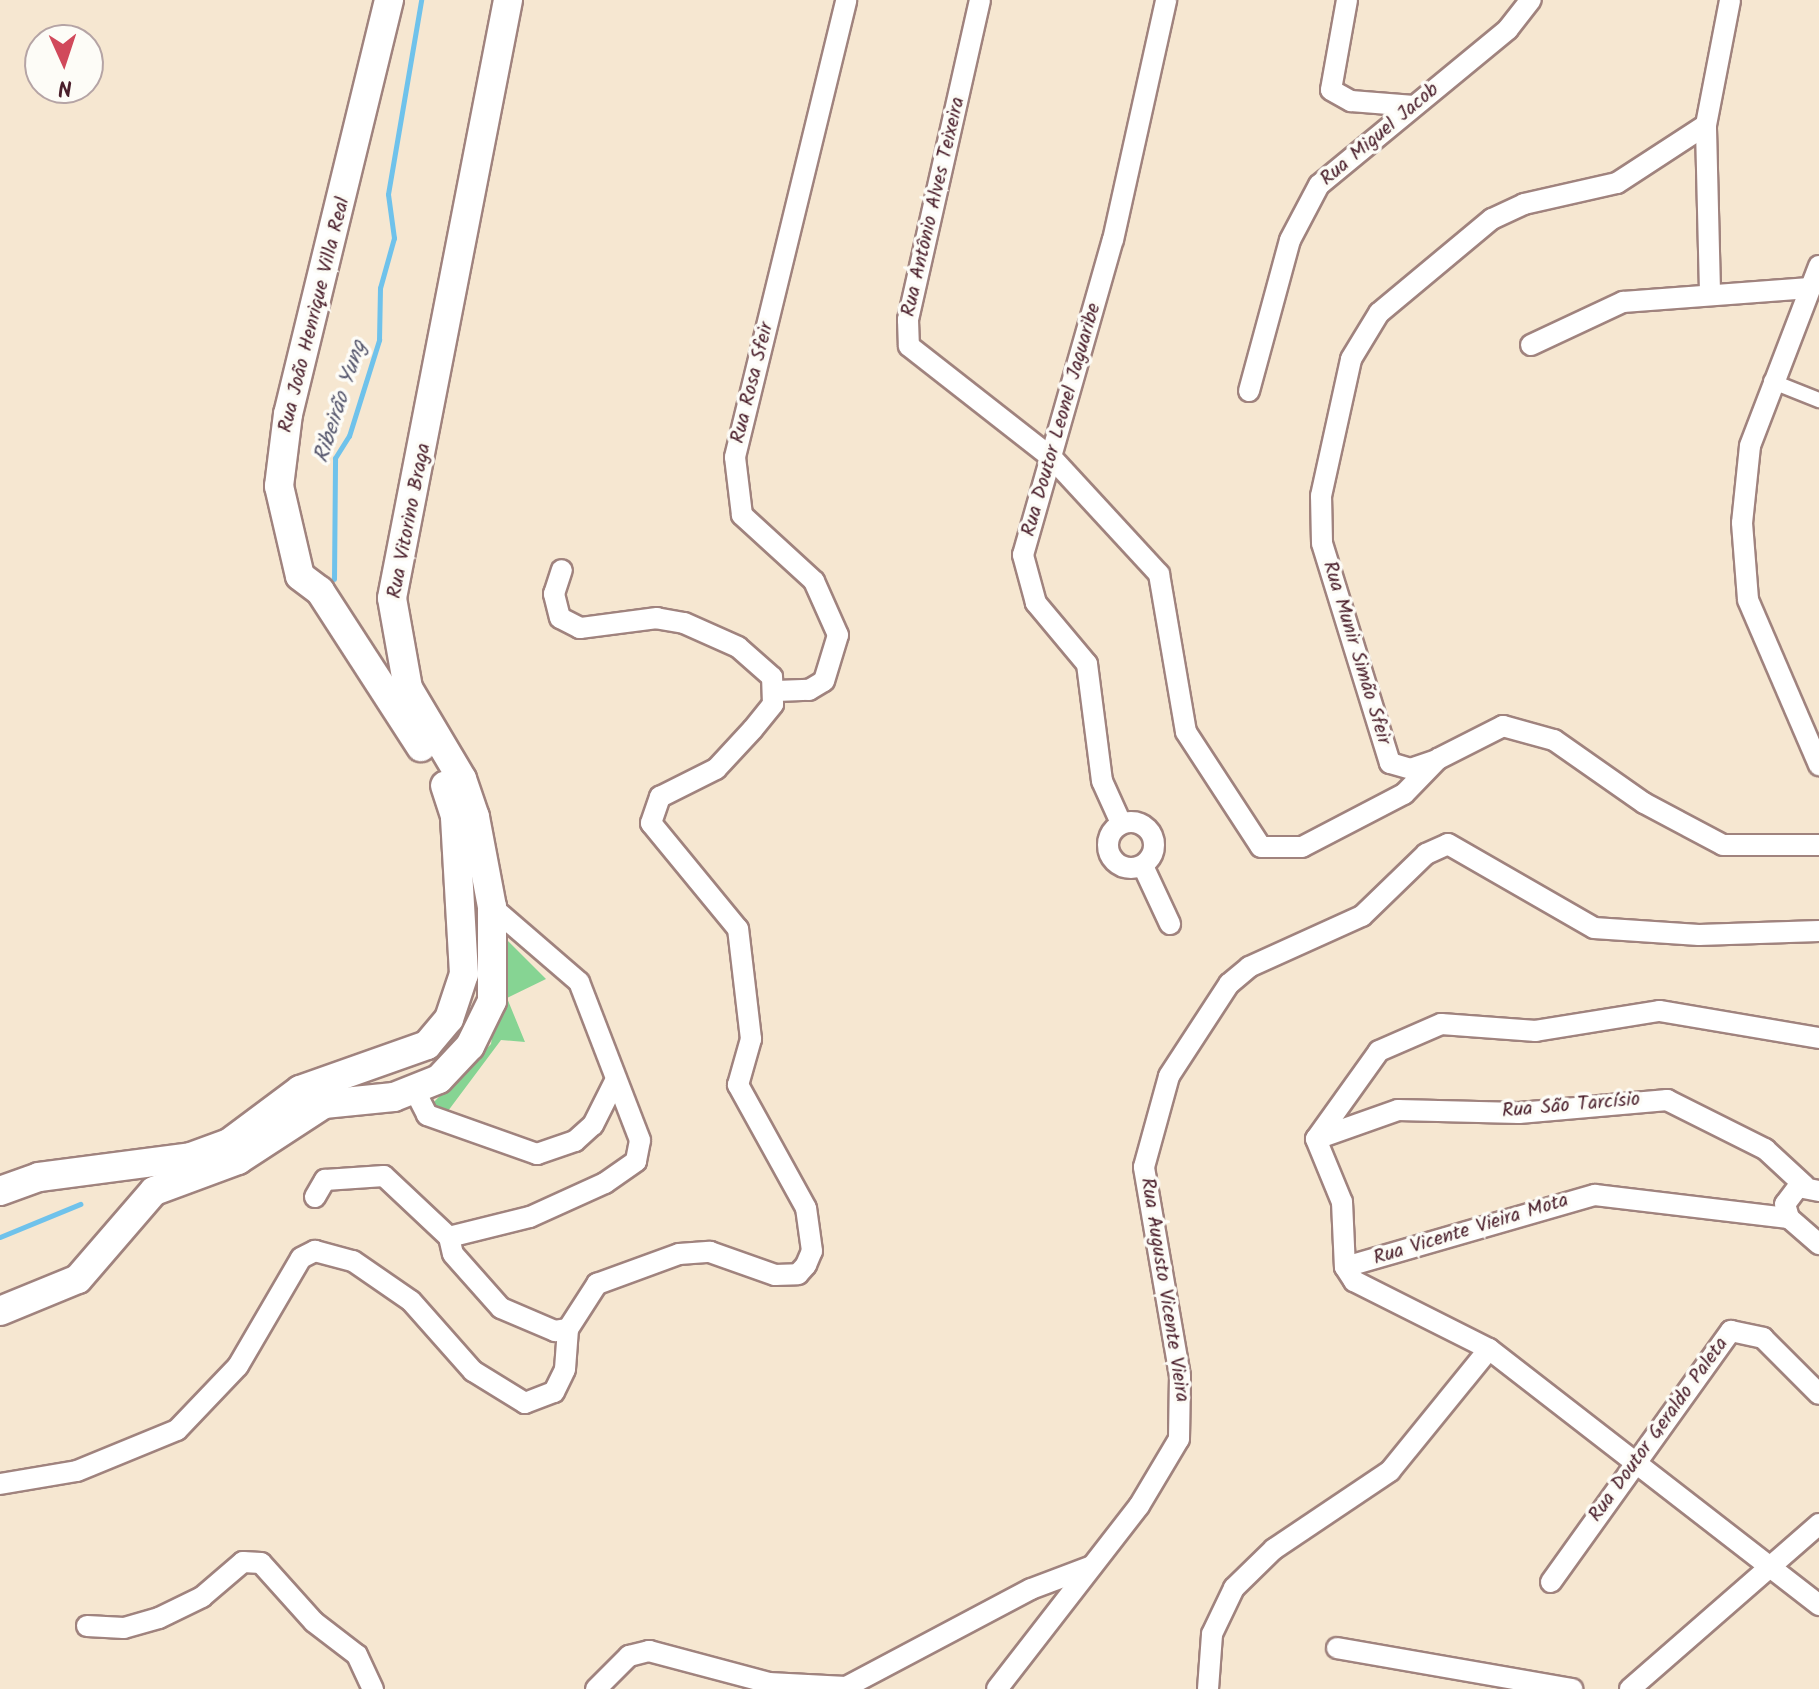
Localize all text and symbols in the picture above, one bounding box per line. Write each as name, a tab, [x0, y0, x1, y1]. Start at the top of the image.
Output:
north arrow	[24, 24, 104, 104]
text: N	[57, 69, 73, 104]
street label: Rua Miguel Jacob	[1316, 78, 1444, 192]
street label: Rua Antônio Alves Teixeira	[897, 95, 971, 319]
street label: Rua João Henrique Villa Real	[274, 195, 356, 435]
street label: Rua Doutor Leonel Jaguaribe	[1017, 301, 1107, 539]
street label: Rua Rosa Sfeir	[726, 320, 780, 446]
water label: Ribeirão Yung	[309, 338, 373, 466]
street label: Rua Vitorino Braga	[383, 441, 437, 601]
street label: Rua Munir Simão Sfeir	[1317, 558, 1395, 748]
street label: Rua São Tarcísio	[1501, 1088, 1641, 1124]
street label: Rua Augusto Vicente Vieira	[1134, 1176, 1194, 1404]
street label: Rua Vicente Vieira Mota	[1371, 1189, 1571, 1271]
street label: Rua Doutor Geraldo Paleta	[1584, 1333, 1734, 1527]

